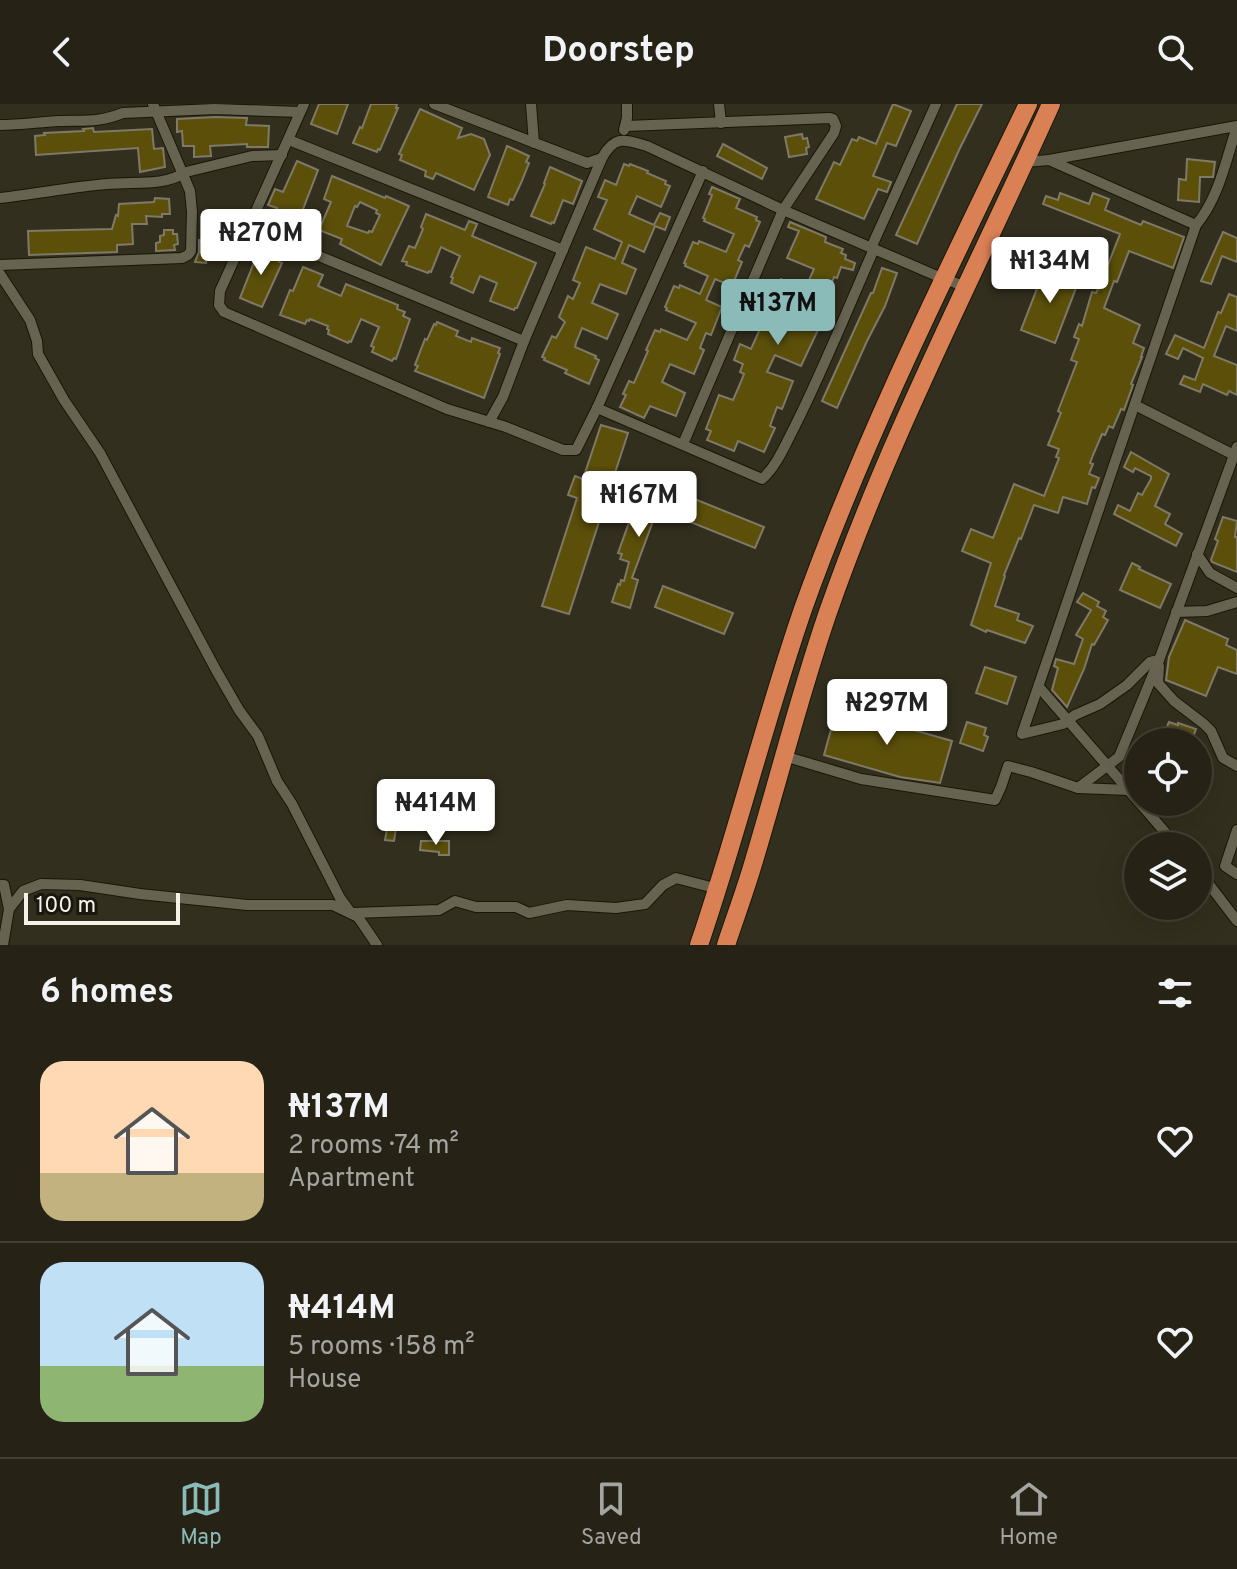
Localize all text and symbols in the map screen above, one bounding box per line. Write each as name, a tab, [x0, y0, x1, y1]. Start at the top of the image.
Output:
text: Doorstep	[542, 29, 695, 75]
icon: back	[40, 30, 84, 74]
icon: search	[1153, 30, 1197, 74]
pin: ₦270M	[205, 209, 317, 277]
text: ₦270M	[218, 218, 304, 251]
pin: ₦134M	[994, 237, 1106, 305]
text: ₦134M	[1009, 246, 1091, 279]
pin: ₦137M	[722, 279, 834, 347]
text: ₦137M	[739, 288, 817, 321]
pin: ₦167M	[583, 471, 695, 539]
text: ₦167M	[600, 480, 678, 513]
pin: ₦297M	[831, 679, 943, 747]
text: ₦297M	[845, 688, 929, 721]
map controls	[1124, 728, 1212, 920]
button: locate	[1124, 728, 1212, 816]
pin: ₦414M	[380, 779, 492, 847]
text: ₦414M	[395, 788, 477, 821]
button: layers	[1124, 832, 1212, 920]
scale bar	[24, 889, 180, 925]
text: 100 m	[36, 893, 96, 920]
icon: filters	[1153, 971, 1197, 1015]
text: 6 homes	[40, 972, 174, 1015]
text: ₦137M	[288, 1087, 390, 1130]
icon: home	[104, 1093, 200, 1189]
icon: heart	[1153, 1119, 1197, 1163]
text: 2 rooms · 74 m²	[288, 1130, 459, 1163]
text: Apartment	[288, 1163, 415, 1196]
text: ₦414M	[288, 1288, 396, 1331]
icon: home	[104, 1294, 200, 1390]
icon: heart	[1153, 1320, 1197, 1364]
text: 5 rooms · 158 m²	[288, 1331, 475, 1364]
text: House	[288, 1364, 361, 1397]
tab: Map	[179, 1477, 223, 1552]
tab: Saved	[581, 1477, 642, 1552]
tab: Home	[1000, 1477, 1058, 1552]

